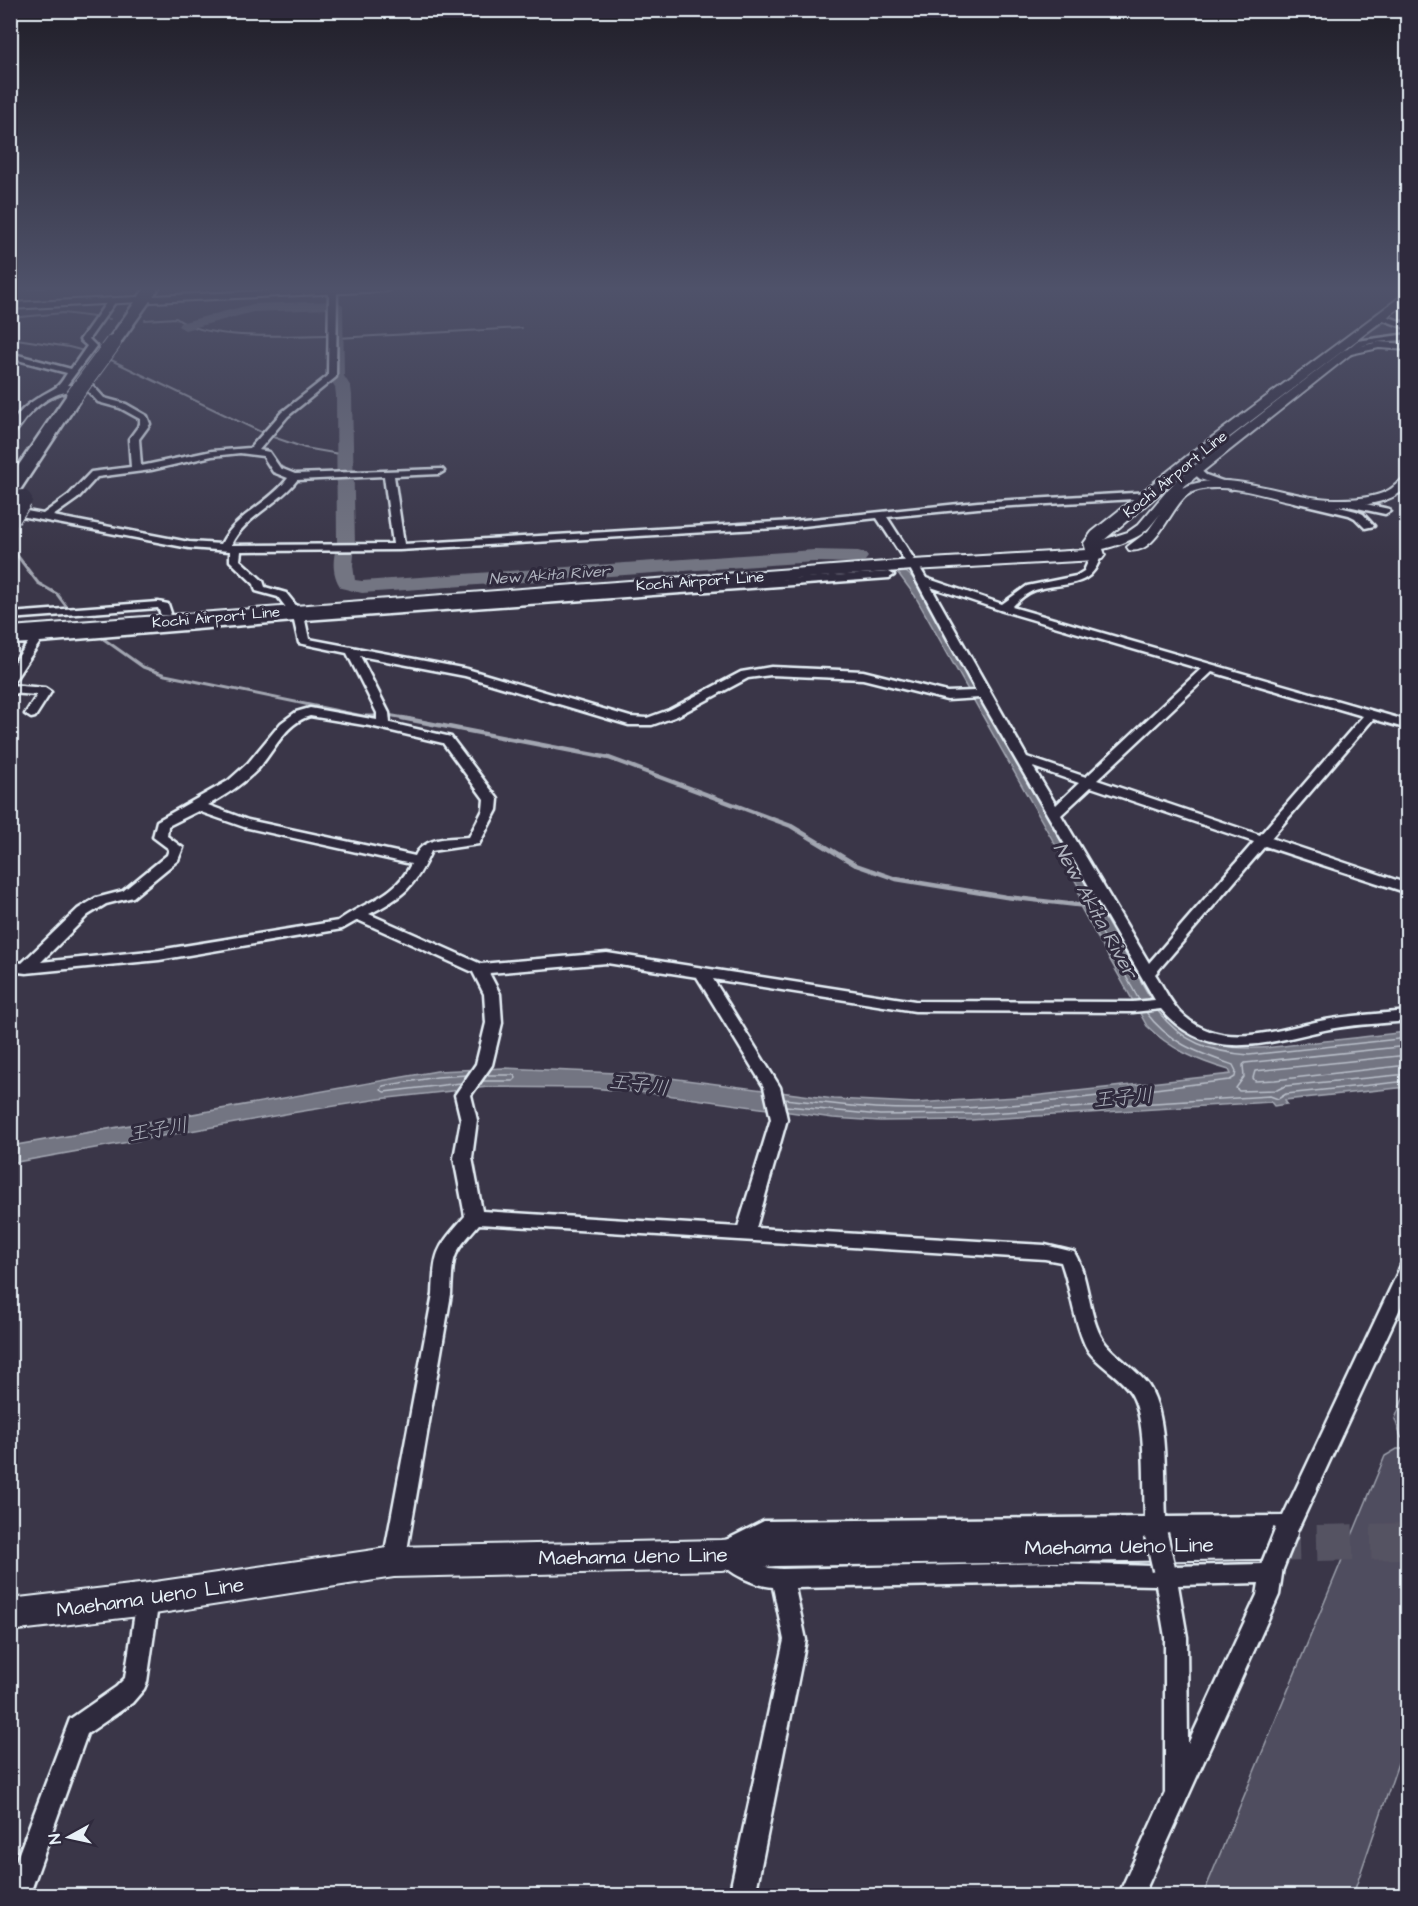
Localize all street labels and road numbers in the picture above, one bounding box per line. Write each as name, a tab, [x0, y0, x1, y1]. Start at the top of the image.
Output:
street label: Kochi Airport Line	[1119, 426, 1232, 523]
street label: Kochi Airport Line	[635, 567, 765, 596]
street label: Kochi Airport Line	[151, 601, 281, 634]
street label: Maehama Ueno Line	[1024, 1530, 1214, 1563]
street label: Maehama Ueno Line	[538, 1540, 728, 1573]
street label: Maehama Ueno Line	[54, 1570, 246, 1625]

